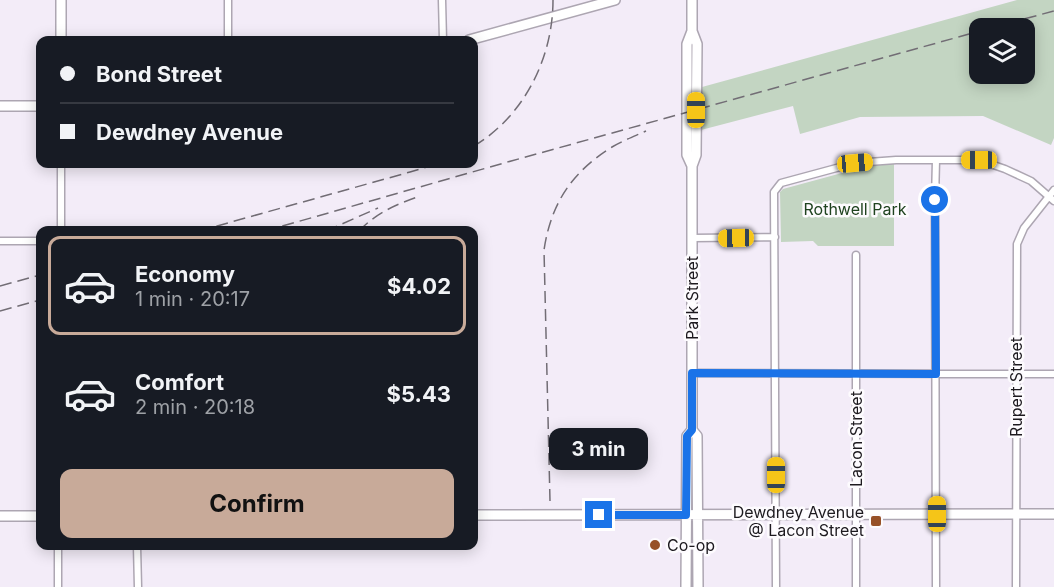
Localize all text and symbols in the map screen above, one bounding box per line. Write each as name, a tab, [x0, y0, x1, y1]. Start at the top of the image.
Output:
map controls	[969, 18, 1035, 84]
button: layers	[969, 18, 1035, 84]
text: Bond Street	[96, 61, 222, 87]
car	[687, 92, 705, 128]
text: Dewdney Avenue	[96, 119, 283, 145]
car	[961, 151, 997, 169]
car	[836, 152, 874, 174]
route start	[921, 186, 948, 213]
park label: Rothwell Park	[804, 199, 907, 219]
car	[718, 229, 754, 247]
street label: Park Street	[682, 256, 702, 340]
icon: car	[63, 259, 117, 313]
text: Economy	[135, 261, 235, 287]
text: $4.02	[387, 273, 451, 299]
text: 1 min · 20:17	[135, 287, 250, 311]
street label: Rupert Street	[1006, 337, 1026, 437]
icon: car	[63, 367, 117, 421]
text: Comfort	[135, 369, 224, 395]
text: $5.43	[387, 381, 451, 407]
street label: Lacon Street	[846, 391, 866, 487]
text: 2 min · 20:18	[135, 395, 255, 419]
callout: 3 min	[550, 428, 648, 470]
text: 3 min	[572, 437, 625, 461]
car	[767, 457, 785, 493]
button: Confirm	[60, 469, 454, 538]
car	[928, 496, 946, 532]
route end	[585, 501, 612, 528]
place label: Dewdney Avenue @ Lacon Street	[733, 502, 864, 540]
marker: Dewdney Avenue @ Lacon Street	[869, 514, 883, 528]
place label: Co-op	[667, 535, 715, 555]
marker: Co-op	[648, 538, 662, 552]

